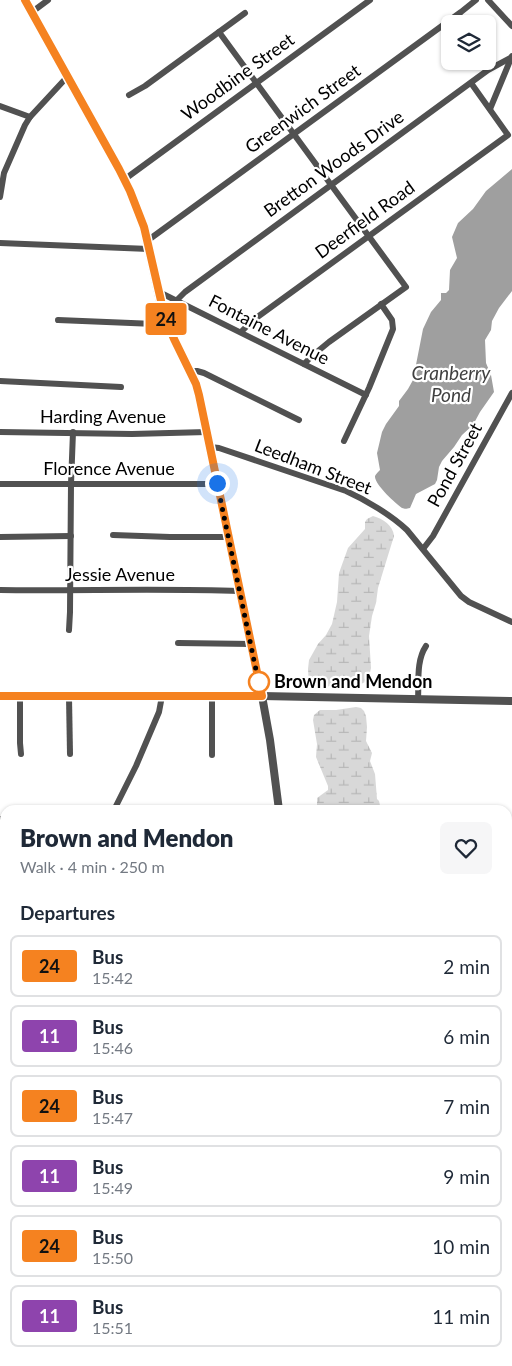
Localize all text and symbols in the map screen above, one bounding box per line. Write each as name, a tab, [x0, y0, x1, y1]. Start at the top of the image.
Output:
map controls	[441, 15, 496, 70]
button: layers	[441, 15, 496, 70]
street label: Woodbine Street	[177, 28, 299, 124]
street label: Greenwich Street	[240, 59, 365, 157]
street label: Bretton Woods Drive	[259, 105, 408, 221]
street label: Deerfield Road	[310, 176, 419, 263]
street label: Fontaine Avenue	[205, 289, 333, 369]
line badge: 24	[144, 303, 188, 335]
text: 24	[156, 308, 176, 330]
water label: Cranberry Pond	[412, 361, 491, 406]
street label: Harding Avenue	[40, 405, 166, 427]
street label: Pond Street	[422, 418, 486, 510]
street label: Leedham Street	[252, 434, 375, 499]
street label: Florence Avenue	[43, 457, 175, 479]
your location	[205, 471, 230, 496]
street label: Jessie Avenue	[65, 563, 175, 585]
place label: Brown and Mendon	[274, 670, 432, 692]
marker: Brown and Mendon	[248, 671, 270, 693]
button: heart	[440, 822, 492, 874]
text: Brown and Mendon	[20, 823, 234, 852]
text: Walk · 4 min · 250 m	[20, 857, 165, 876]
text: Departures	[20, 901, 115, 924]
text: Bus	[92, 945, 123, 968]
text: 24	[39, 955, 60, 977]
text: 2 min	[443, 955, 490, 978]
text: 15:42	[92, 968, 133, 987]
text: Bus	[92, 1015, 123, 1038]
text: 11	[39, 1025, 60, 1047]
text: 6 min	[443, 1025, 490, 1048]
text: 15:46	[92, 1038, 133, 1057]
text: Bus	[92, 1085, 123, 1108]
text: 24	[39, 1095, 60, 1117]
text: 7 min	[443, 1095, 490, 1118]
text: 15:47	[92, 1108, 133, 1127]
text: Bus	[92, 1155, 123, 1178]
text: 11	[39, 1165, 60, 1187]
text: 9 min	[443, 1165, 490, 1188]
text: 15:49	[92, 1178, 133, 1197]
text: Bus	[92, 1225, 123, 1248]
text: 24	[39, 1235, 60, 1257]
text: 10 min	[432, 1235, 490, 1258]
text: 15:50	[92, 1248, 133, 1267]
text: Bus	[92, 1295, 123, 1318]
text: 11	[39, 1305, 60, 1327]
text: 11 min	[432, 1305, 490, 1328]
text: 15:51	[92, 1318, 133, 1337]

